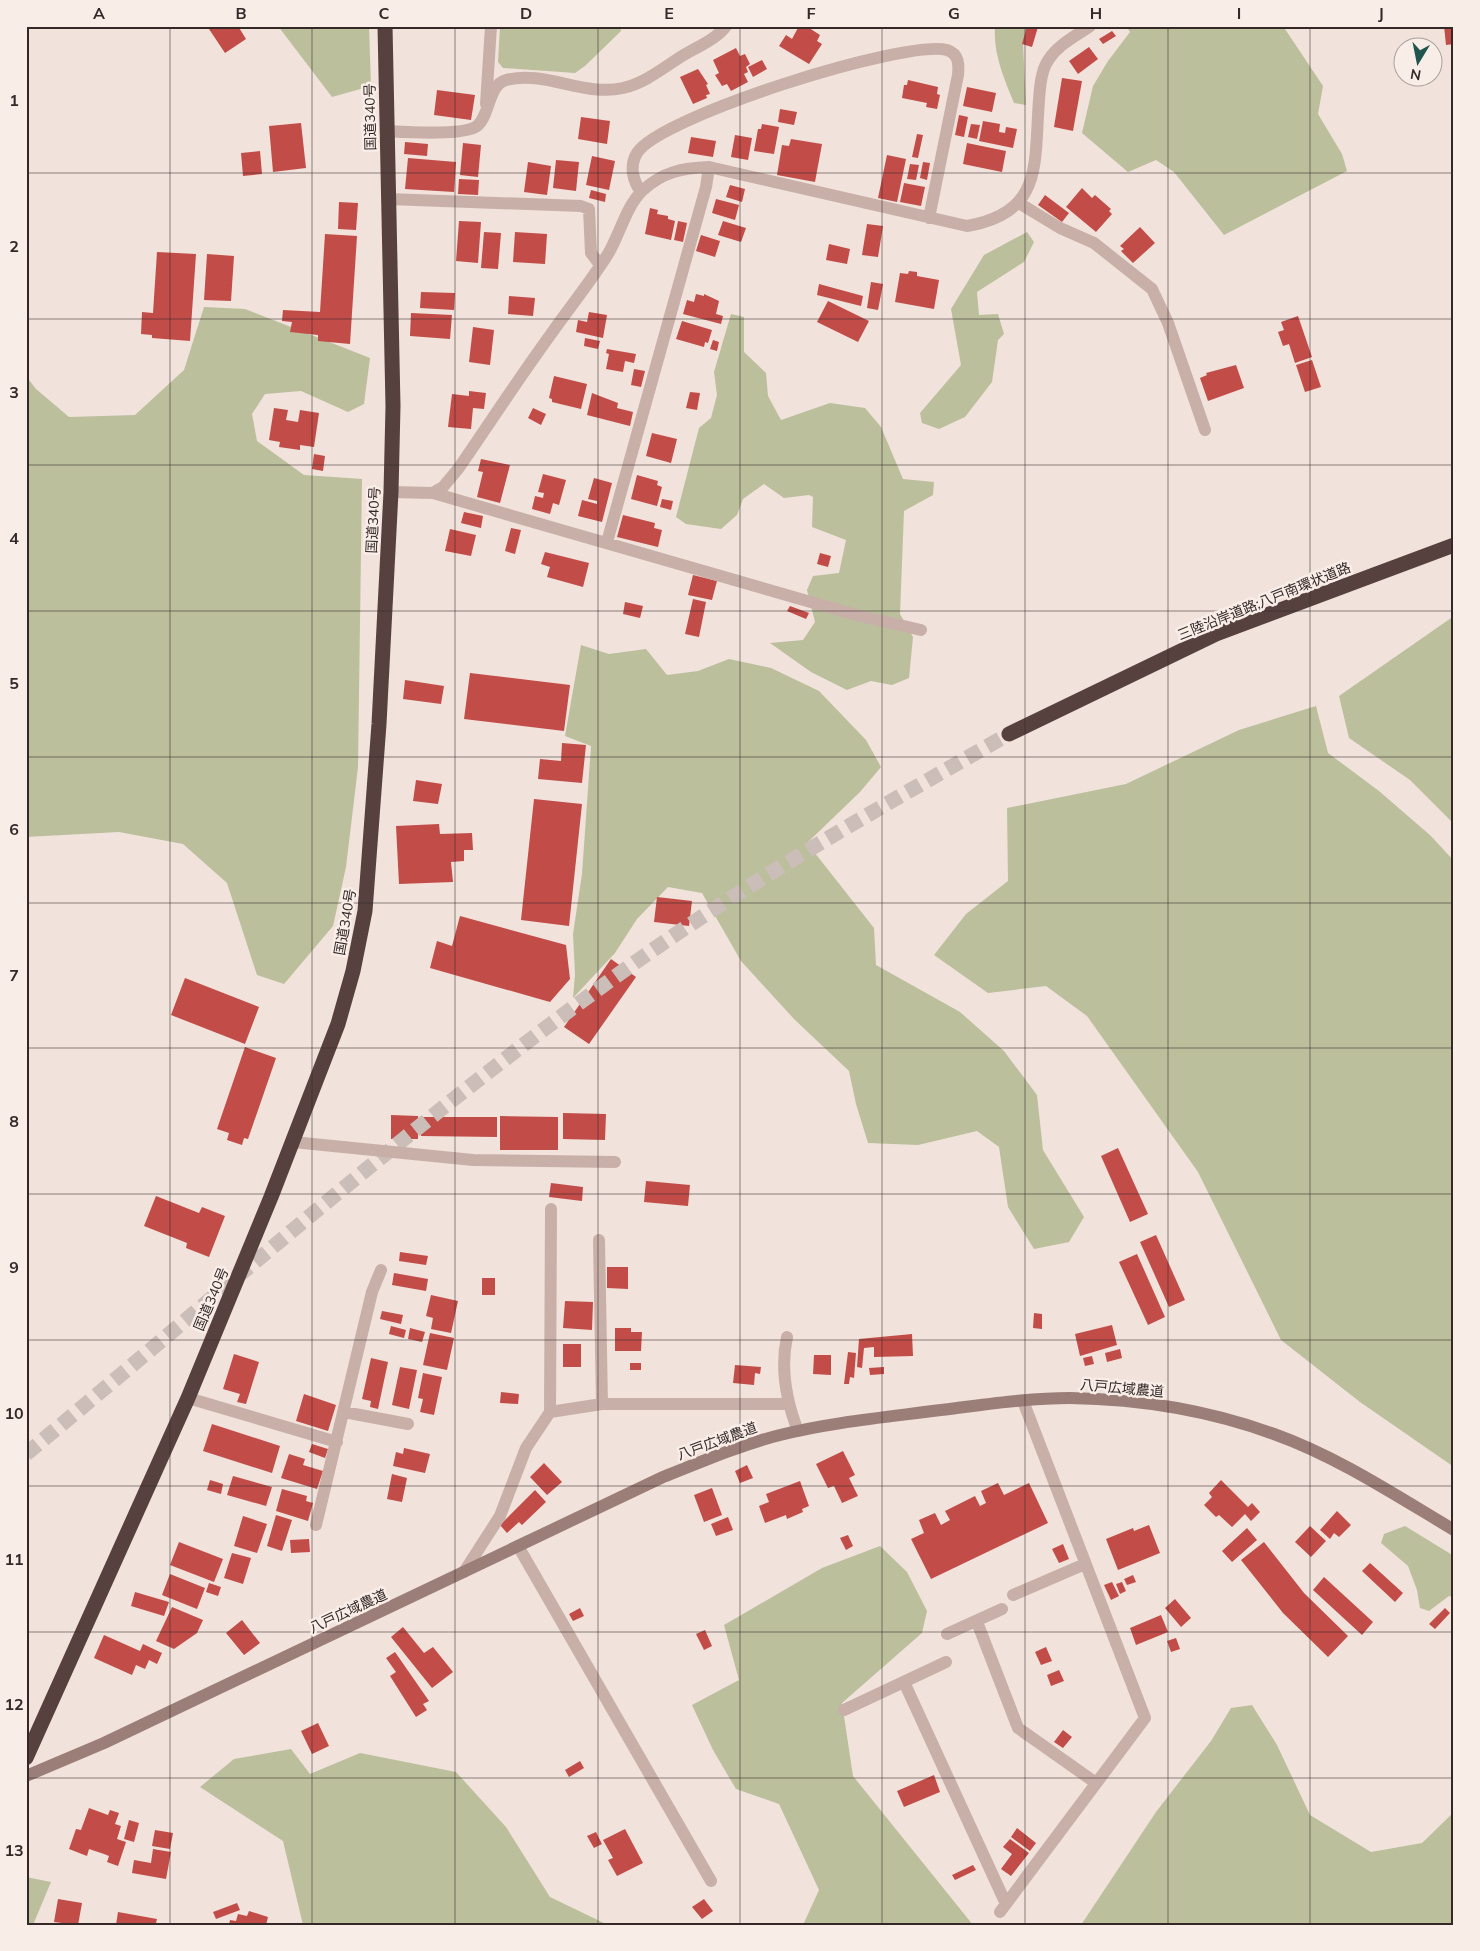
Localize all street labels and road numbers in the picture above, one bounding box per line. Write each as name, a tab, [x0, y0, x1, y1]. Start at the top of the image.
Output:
street label: 国道340号	[360, 83, 380, 151]
street label: 国道340号	[362, 486, 384, 554]
street label: 三陸沿岸道路;八戸南環状道路	[1175, 558, 1353, 644]
street label: 国道340号	[330, 887, 360, 957]
street label: 国道340号	[190, 1265, 232, 1333]
street label: 八戸広域農道	[1079, 1375, 1165, 1401]
street label: 八戸広域農道	[674, 1418, 760, 1464]
street label: 八戸広域農道	[306, 1585, 390, 1637]

